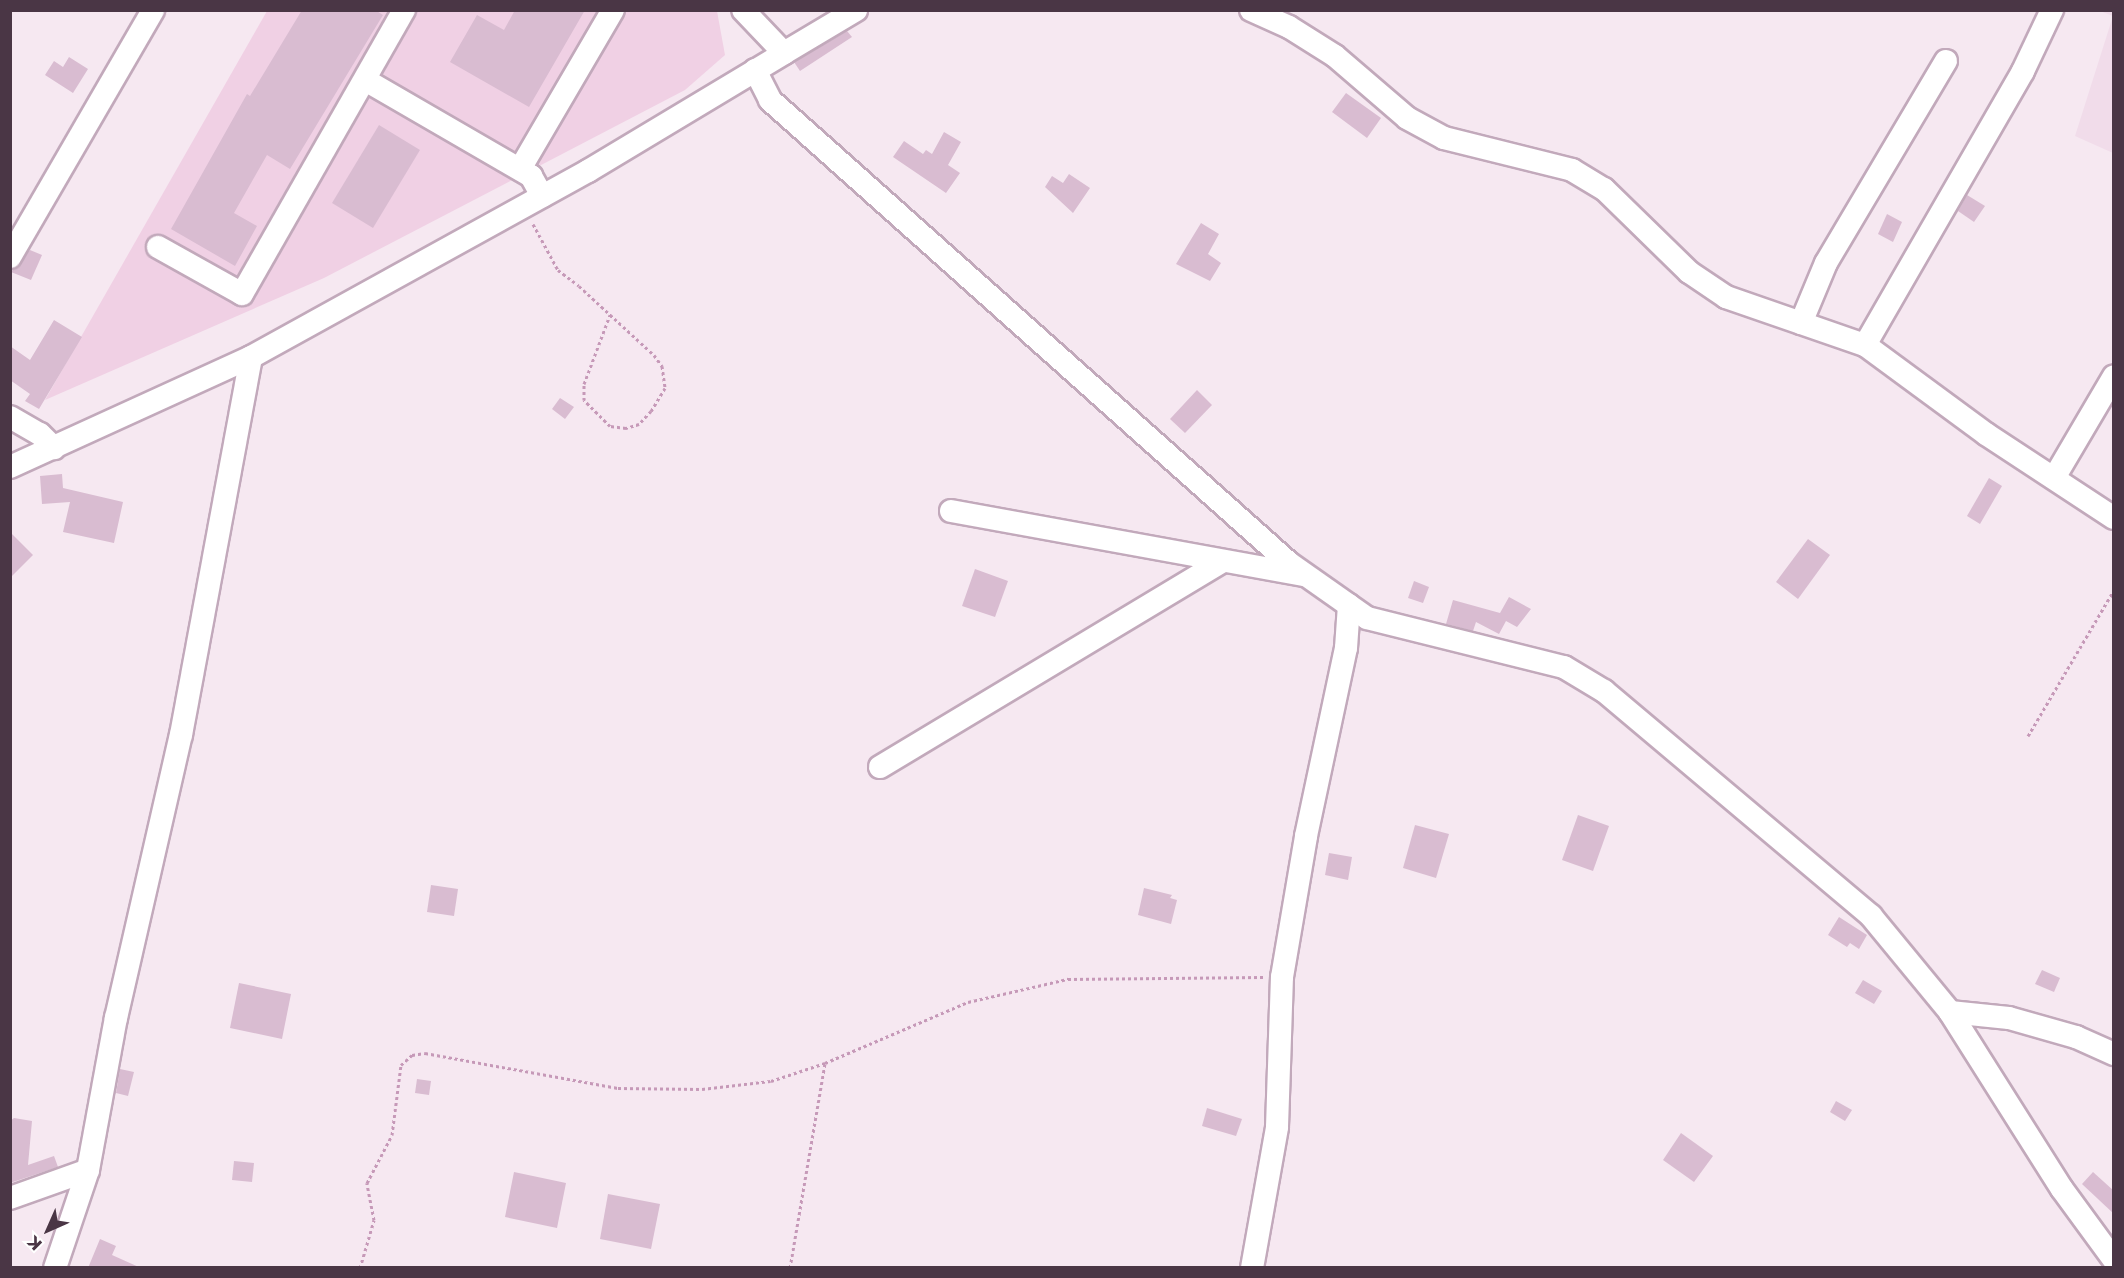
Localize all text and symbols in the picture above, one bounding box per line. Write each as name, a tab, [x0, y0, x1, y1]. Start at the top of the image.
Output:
north arrow	[18, 1200, 78, 1260]
text: K	[24, 1232, 46, 1254]

